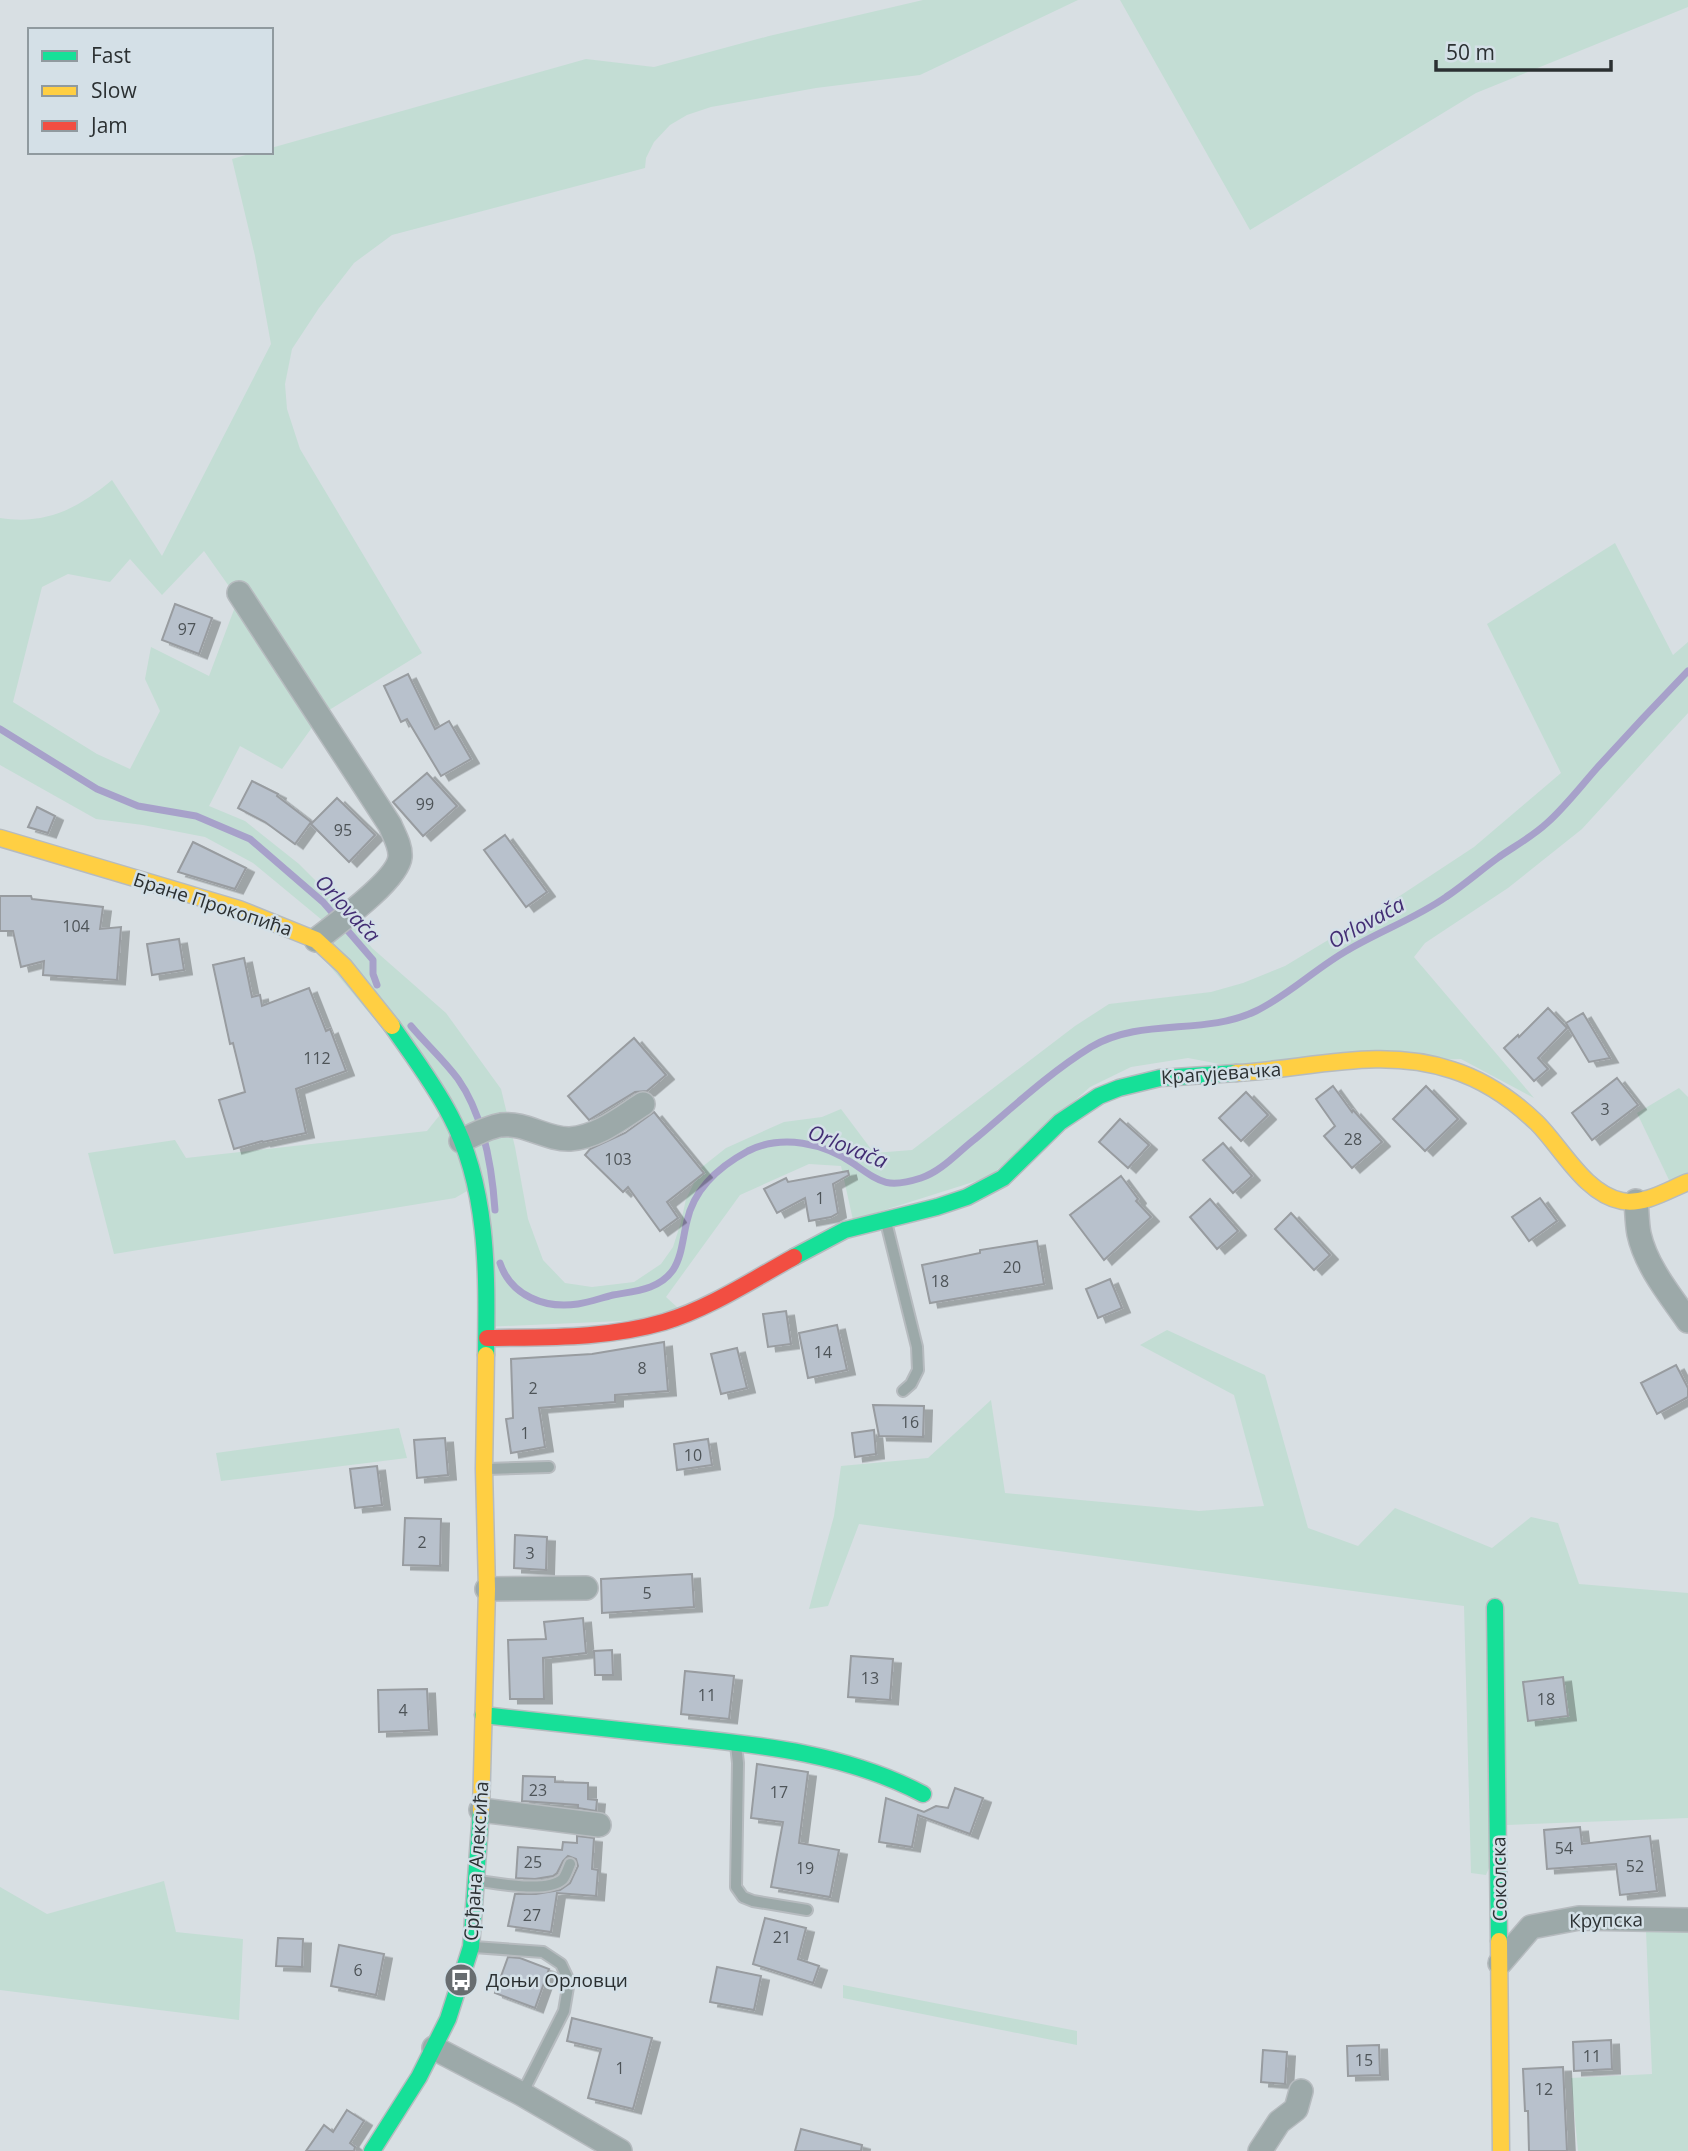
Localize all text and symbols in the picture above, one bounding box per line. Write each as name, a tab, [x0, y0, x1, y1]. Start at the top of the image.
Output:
legend	[28, 28, 273, 154]
scale bar	[1436, 28, 1611, 72]
text: 50 m	[1446, 38, 1495, 66]
text: Fast	[91, 41, 131, 69]
text: Slow	[91, 76, 137, 104]
text: Jam	[89, 111, 128, 139]
house number: 97	[178, 618, 196, 640]
house number: 99	[416, 793, 434, 815]
house number: 95	[334, 819, 352, 841]
street label: Бране Прокопића	[130, 866, 296, 942]
water label: Orlovača	[309, 868, 387, 948]
water label: Orlovača	[1323, 889, 1409, 954]
house number: 104	[62, 915, 90, 937]
house number: 112	[303, 1047, 331, 1069]
street label: Крагујевачка	[1160, 1056, 1282, 1090]
house number: 3	[1600, 1098, 1610, 1120]
water label: Orlovača	[804, 1117, 892, 1175]
house number: 28	[1344, 1128, 1362, 1150]
house number: 103	[604, 1148, 632, 1170]
house number: 1	[815, 1187, 825, 1209]
house number: 20	[1003, 1256, 1021, 1278]
house number: 18	[931, 1270, 949, 1292]
house number: 14	[814, 1341, 832, 1363]
house number: 8	[637, 1357, 647, 1379]
house number: 2	[528, 1377, 538, 1399]
house number: 16	[901, 1411, 919, 1433]
house number: 1	[520, 1422, 530, 1444]
house number: 10	[684, 1444, 702, 1466]
house number: 2	[417, 1531, 427, 1553]
house number: 3	[525, 1542, 535, 1564]
house number: 5	[642, 1582, 652, 1604]
house number: 13	[861, 1667, 879, 1689]
house number: 11	[698, 1684, 716, 1706]
house number: 18	[1537, 1688, 1555, 1710]
house number: 4	[398, 1699, 408, 1721]
house number: 23	[529, 1779, 547, 1801]
street label: Срђана Алексића	[457, 1780, 495, 1942]
house number: 17	[770, 1781, 788, 1803]
street label: Соколска	[1485, 1836, 1513, 1922]
house number: 54	[1555, 1837, 1573, 1859]
house number: 25	[524, 1851, 542, 1873]
house number: 52	[1626, 1855, 1644, 1877]
house number: 19	[796, 1857, 814, 1879]
house number: 27	[523, 1904, 541, 1926]
street label: Крупска	[1569, 1906, 1643, 1934]
house number: 21	[773, 1926, 791, 1948]
house number: 6	[353, 1959, 363, 1981]
bus stop icon: Доњи Орловци	[442, 1961, 480, 1999]
place label: Доњи Орловци	[486, 1967, 628, 1993]
house number: 11	[1583, 2045, 1601, 2067]
house number: 15	[1355, 2049, 1373, 2071]
house number: 1	[615, 2057, 625, 2079]
house number: 12	[1535, 2078, 1553, 2100]

